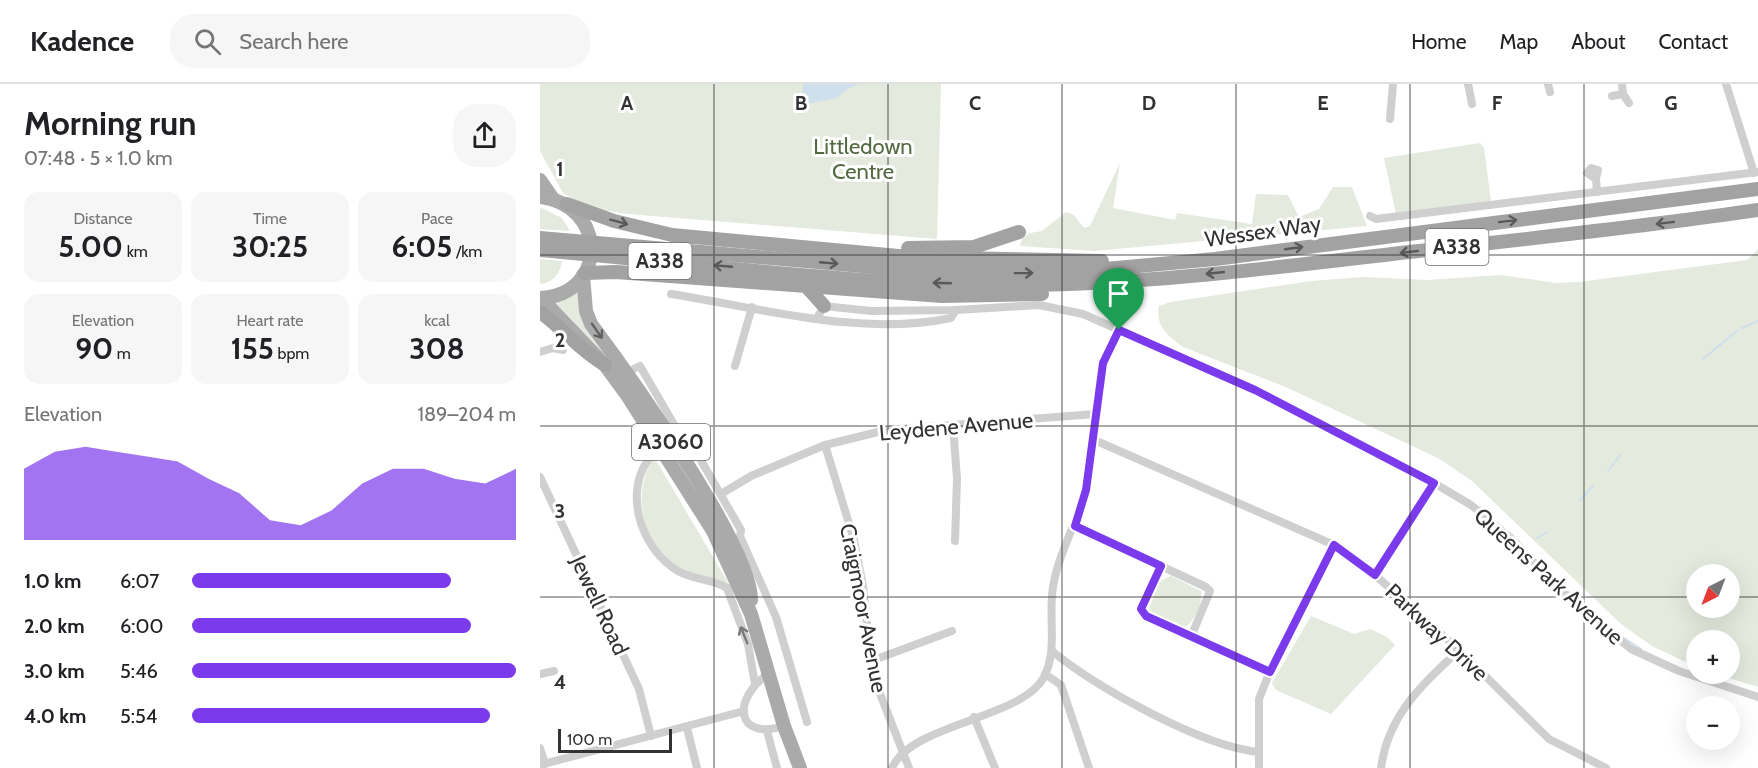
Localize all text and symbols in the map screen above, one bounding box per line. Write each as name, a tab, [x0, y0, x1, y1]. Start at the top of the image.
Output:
search box	[170, 14, 590, 68]
text: Kadence	[30, 24, 134, 58]
icon: search	[191, 25, 224, 58]
text: Search here	[239, 28, 349, 55]
text: Home	[1411, 29, 1467, 54]
text: Map	[1500, 29, 1538, 54]
text: About	[1571, 29, 1625, 54]
text: Contact	[1658, 29, 1728, 54]
text: A	[621, 91, 634, 115]
text: B	[795, 91, 807, 115]
text: C	[969, 91, 981, 115]
text: D	[1142, 91, 1156, 115]
text: E	[1317, 91, 1329, 115]
text: F	[1492, 91, 1503, 115]
text: G	[1664, 91, 1678, 115]
text: Morning run	[24, 103, 196, 143]
button: share	[453, 104, 516, 167]
park label: Littledown Centre	[813, 133, 913, 185]
text: 07:48 · 5 × 1.0 km	[24, 146, 173, 170]
text: 1	[556, 157, 564, 181]
text: Distance	[74, 209, 132, 228]
text: Time	[253, 209, 287, 228]
text: Pace	[421, 209, 453, 228]
street label: Wessex Way	[1203, 210, 1323, 253]
one-way arrow	[1498, 215, 1518, 226]
one-way arrow	[609, 217, 628, 228]
one-way arrow	[1656, 217, 1676, 228]
text: 5.00	[58, 228, 123, 265]
text: 30:25	[232, 228, 308, 265]
text: 6:05	[392, 228, 452, 265]
road number: A338	[1426, 229, 1488, 265]
text: km	[123, 242, 148, 261]
text: /km	[452, 242, 482, 261]
one-way arrow	[1284, 242, 1304, 253]
road number: A338	[628, 243, 692, 279]
one-way arrow	[1400, 247, 1420, 258]
one-way arrow	[819, 258, 839, 269]
one-way arrow	[713, 260, 733, 271]
one-way arrow	[1013, 267, 1033, 278]
pin	[1093, 268, 1144, 330]
one-way arrow	[1206, 268, 1226, 279]
icon: arrive	[1102, 277, 1135, 310]
one-way arrow	[933, 278, 953, 289]
text: Elevation	[72, 311, 134, 330]
text: Heart rate	[237, 311, 303, 330]
text: kcal	[424, 311, 450, 330]
one-way arrow	[591, 322, 603, 338]
text: 2	[555, 328, 565, 352]
text: 90	[75, 330, 113, 367]
text: 155	[231, 330, 274, 367]
text: 308	[409, 330, 465, 367]
text: m	[113, 344, 131, 363]
text: bpm	[274, 344, 309, 363]
text: Elevation	[24, 402, 102, 426]
text: 189–204 m	[417, 402, 516, 426]
street label: Leydene Avenue	[878, 406, 1034, 447]
road number: A3060	[632, 424, 710, 460]
text: 3	[555, 499, 565, 523]
street label: Queens Park Avenue	[1468, 502, 1629, 651]
street label: Craigmoor Avenue	[834, 521, 893, 695]
street label: Jewell Road	[564, 550, 634, 659]
north arrow	[1686, 564, 1740, 618]
map controls	[1686, 564, 1740, 750]
text: 1.0 km	[24, 569, 81, 593]
text: 6:07	[120, 569, 159, 593]
street label: Parkway Drive	[1380, 578, 1494, 687]
text: 2.0 km	[24, 614, 85, 638]
text: 6:00	[120, 614, 163, 638]
one-way arrow	[738, 626, 749, 645]
button: +	[1686, 630, 1740, 684]
text: 3.0 km	[24, 659, 85, 683]
text: 5:46	[120, 659, 158, 683]
text: 4	[554, 670, 566, 694]
button: −	[1686, 696, 1740, 750]
text: 4.0 km	[24, 704, 86, 728]
text: 5:54	[120, 704, 157, 728]
scale bar	[558, 726, 672, 754]
text: 100 m	[567, 730, 612, 749]

